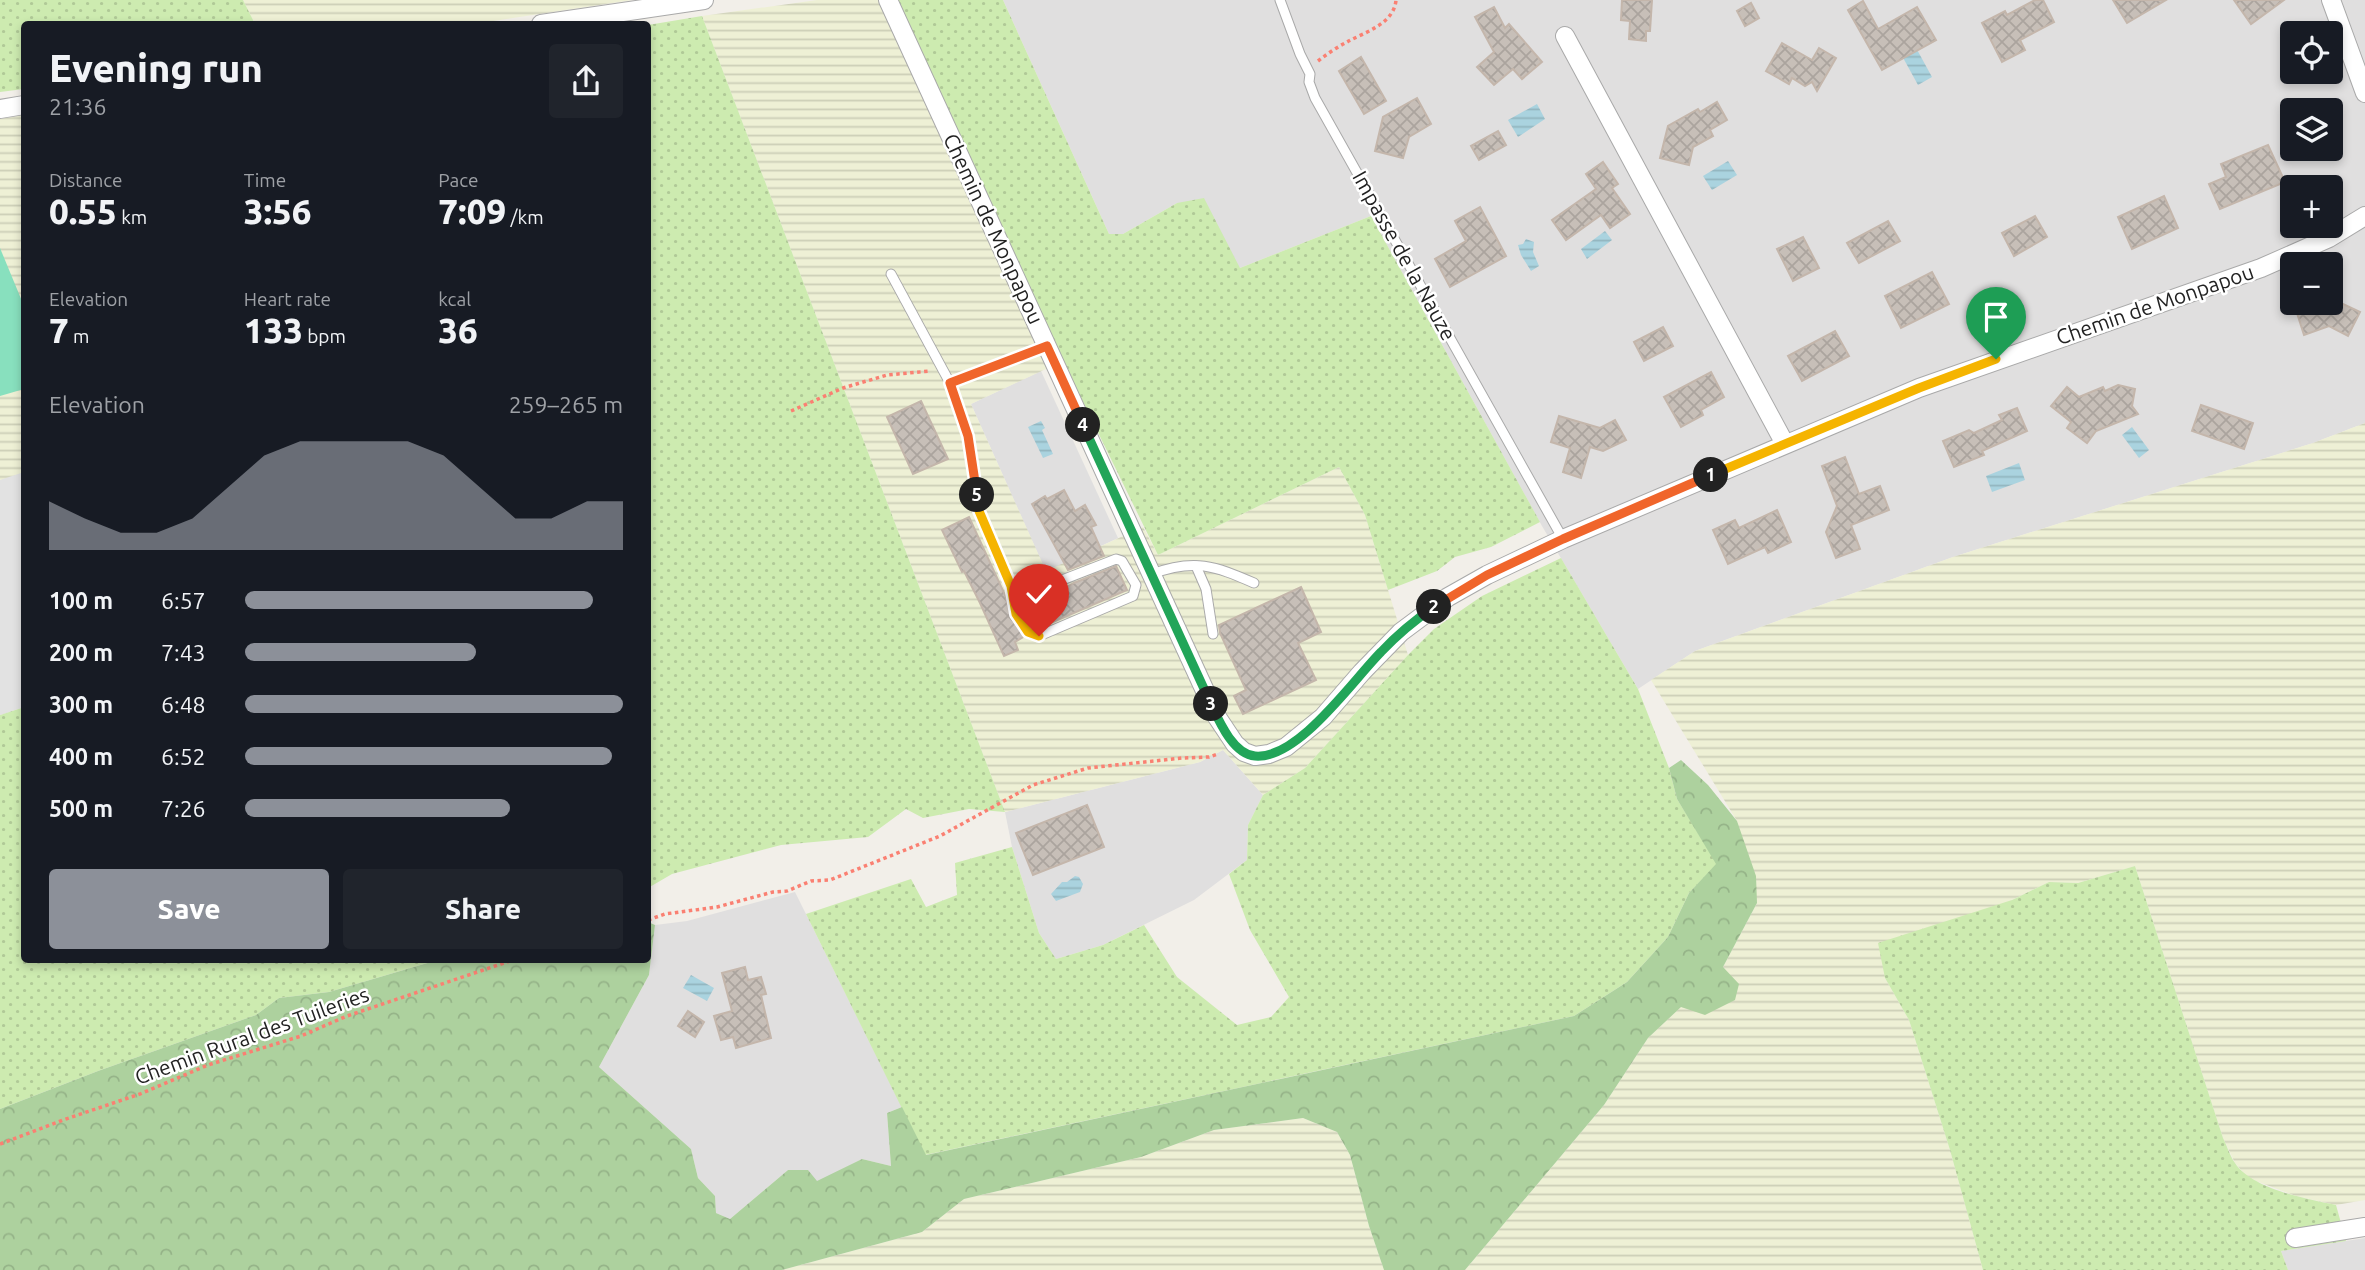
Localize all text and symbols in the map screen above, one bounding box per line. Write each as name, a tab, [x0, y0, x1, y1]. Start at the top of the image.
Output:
map controls	[2280, 21, 2343, 315]
button: locate	[2280, 21, 2343, 84]
button: share	[549, 44, 623, 118]
text: Evening run	[49, 47, 263, 89]
text: 21:36	[49, 94, 107, 119]
button: layers	[2280, 98, 2343, 161]
street label: Chemin de Monpapou	[939, 130, 1049, 328]
street label: Impasse de la Nauze	[1348, 167, 1461, 344]
text: Distance	[49, 169, 123, 191]
text: Time	[244, 169, 286, 191]
text: Pace	[438, 169, 479, 191]
button: +	[2280, 175, 2343, 238]
text: 0.55	[49, 191, 117, 231]
text: 3:56	[244, 191, 312, 231]
text: 7:09	[438, 191, 506, 231]
text: km	[117, 206, 147, 228]
text: /km	[506, 206, 544, 228]
button: −	[2280, 252, 2343, 315]
street label: Chemin de Monpapou	[2053, 259, 2257, 349]
pin	[1966, 287, 2026, 359]
text: Elevation	[49, 288, 128, 310]
text: Heart rate	[244, 288, 331, 310]
text: kcal	[438, 288, 471, 310]
icon: arrive	[1977, 298, 2015, 336]
text: 7	[49, 310, 69, 350]
text: 133	[244, 310, 303, 350]
text: 36	[438, 310, 478, 350]
text: m	[69, 325, 90, 347]
text: bpm	[303, 325, 346, 347]
text: Elevation	[49, 392, 145, 417]
text: 259–265 m	[509, 392, 623, 417]
pin: 4	[1066, 408, 1100, 442]
text: 4	[1077, 413, 1088, 435]
pin: 1	[1694, 458, 1728, 492]
text: 1	[1705, 463, 1716, 485]
pin: 5	[960, 477, 995, 512]
text: 5	[971, 483, 982, 505]
pin	[1009, 564, 1069, 636]
icon: check	[1020, 575, 1058, 613]
text: 100 m	[49, 588, 113, 613]
text: 6:57	[161, 588, 206, 613]
pin: 2	[1416, 590, 1452, 624]
text: 2	[1428, 595, 1439, 617]
text: 200 m	[49, 640, 113, 665]
text: 7:43	[161, 640, 206, 665]
pin: 3	[1194, 686, 1228, 722]
text: 300 m	[49, 692, 113, 717]
text: 6:48	[161, 692, 206, 717]
text: 3	[1205, 692, 1216, 714]
text: 400 m	[49, 744, 113, 769]
text: 6:52	[161, 744, 206, 769]
text: 500 m	[49, 796, 113, 821]
text: 7:26	[161, 796, 206, 821]
button: Save	[49, 869, 329, 949]
button: Share	[343, 869, 623, 949]
street label: Chemin Rural des Tuileries	[131, 981, 372, 1089]

